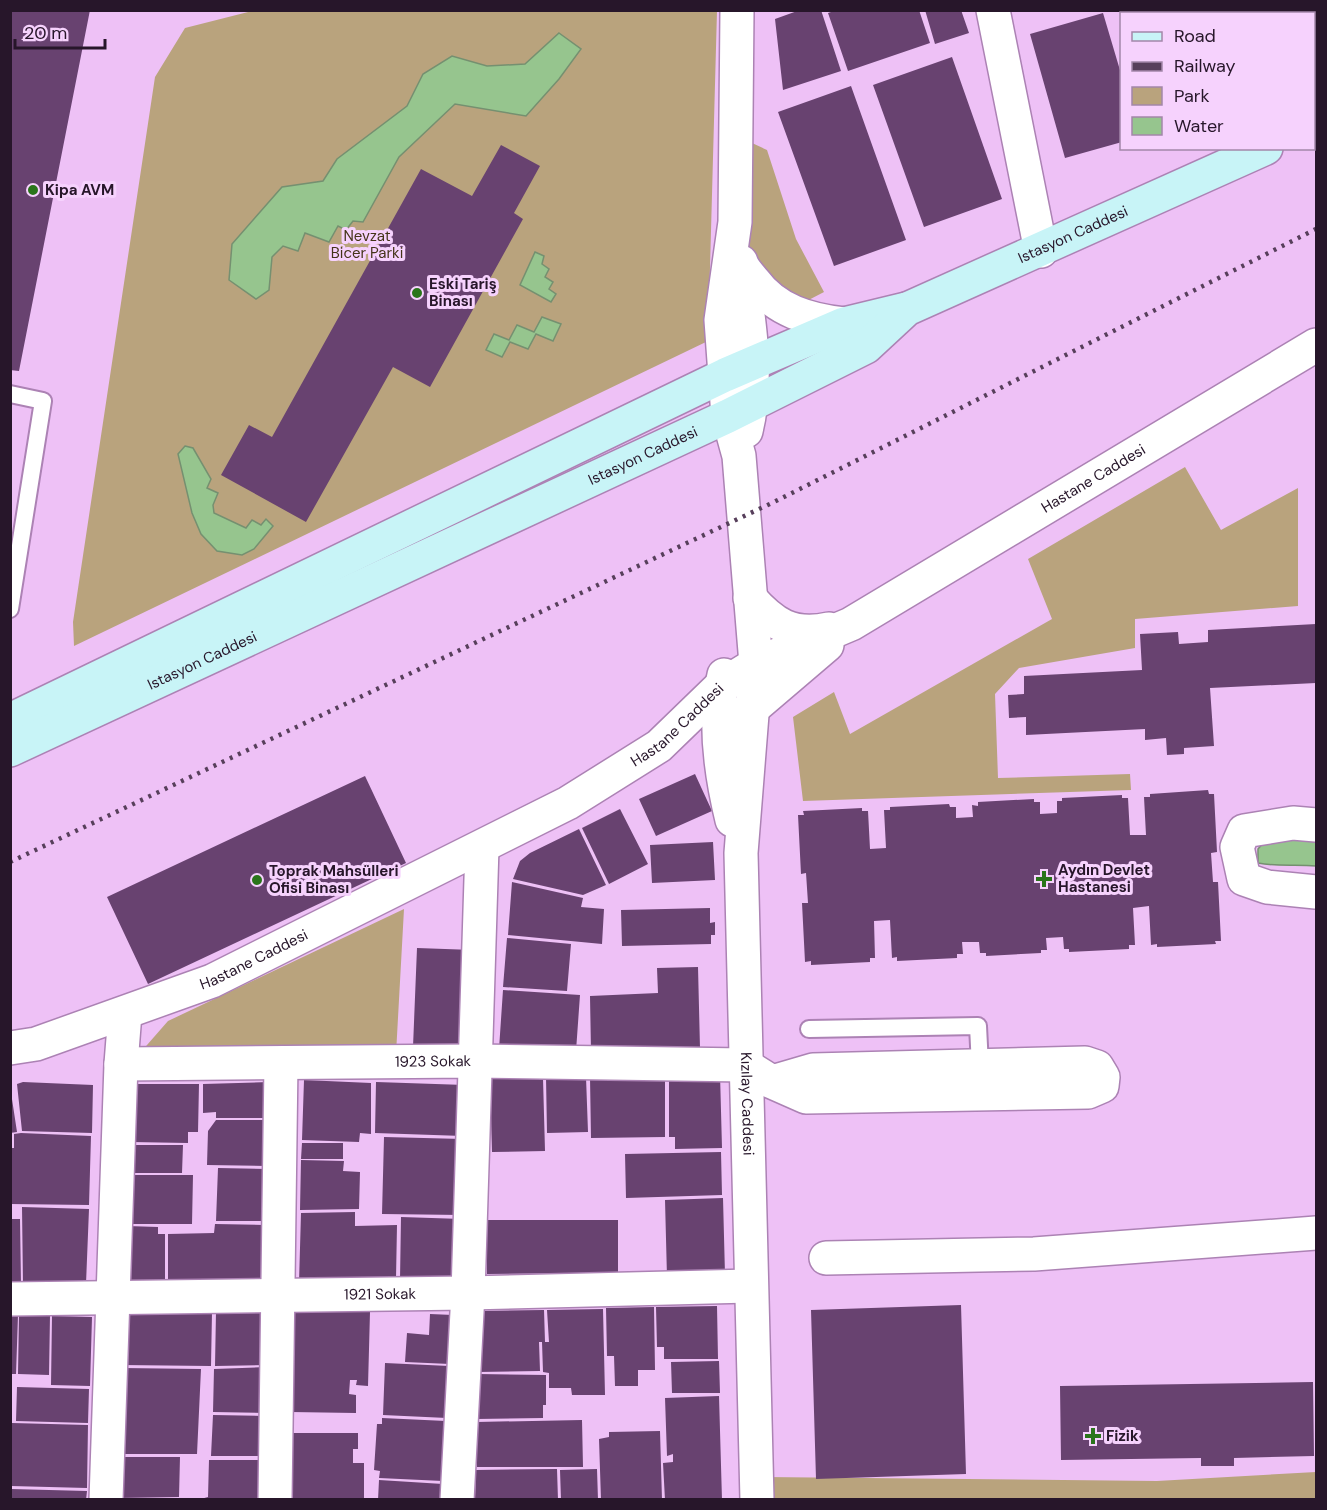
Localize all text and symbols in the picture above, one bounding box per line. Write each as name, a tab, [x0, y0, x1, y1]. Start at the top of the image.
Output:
scale bar	[15, 12, 105, 50]
legend	[1120, 12, 1315, 150]
text: 20 m	[24, 21, 67, 45]
text: Road	[1174, 24, 1216, 48]
text: Railway	[1174, 54, 1236, 78]
text: Park	[1174, 84, 1210, 108]
text: Water	[1174, 114, 1224, 138]
place label: Kipa AVM	[45, 180, 114, 200]
marker: Kipa AVM	[26, 183, 40, 197]
street label: Istasyon Caddesi	[1015, 201, 1131, 268]
park label: Nevzat Bicer Parki	[331, 226, 403, 263]
place label: Eski Tariş Binası	[429, 274, 497, 311]
marker: Eski Tariş Binası	[410, 286, 424, 300]
street label: Istasyon Caddesi	[585, 422, 701, 490]
street label: Hastane Caddesi	[1038, 440, 1149, 518]
street label: Istasyon Caddesi	[144, 627, 260, 695]
street label: Hastane Caddesi	[627, 679, 728, 771]
place label: Aydın Devlet Hastanesi	[1058, 860, 1150, 897]
place label: Toprak Mahsülleri Ofisi Binası	[269, 861, 399, 898]
marker: Aydın Devlet Hastanesi	[1035, 870, 1053, 888]
marker: Toprak Mahsülleri Ofisi Binası	[250, 873, 264, 887]
street label: Hastane Caddesi	[197, 925, 311, 995]
street label: 1923 Sokak	[395, 1051, 472, 1072]
street label: Kızılay Caddesi	[736, 1052, 758, 1156]
street label: 1921 Sokak	[344, 1284, 417, 1305]
place label: Fizik	[1106, 1426, 1139, 1446]
marker: Fizik	[1084, 1427, 1102, 1445]

